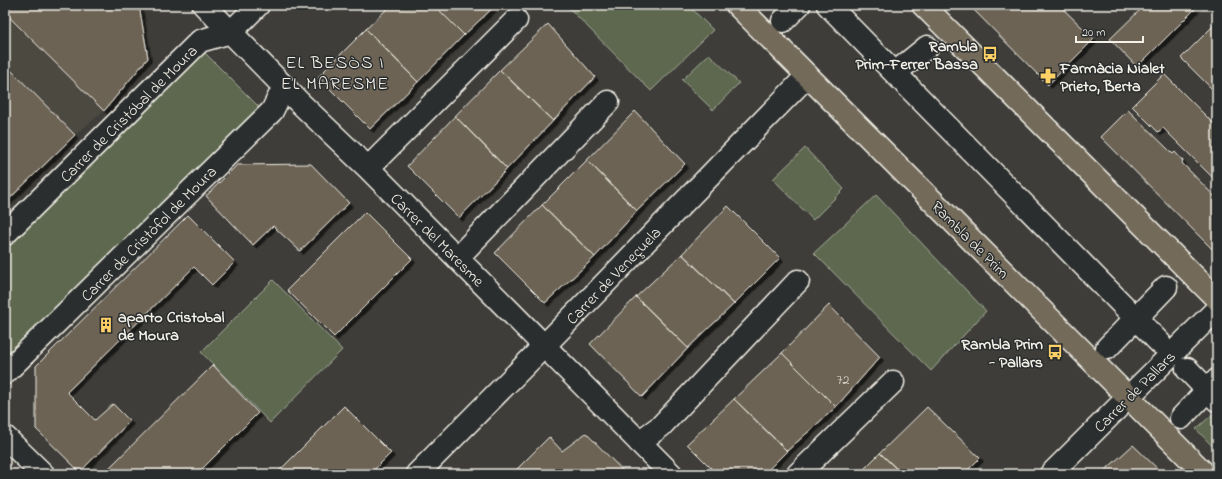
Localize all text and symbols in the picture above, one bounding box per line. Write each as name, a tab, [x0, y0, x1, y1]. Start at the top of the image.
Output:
scale bar	[1076, 18, 1143, 44]
text: 20 m	[1082, 24, 1105, 42]
place label: Rambla Prim-Ferrer Bassa	[856, 35, 978, 77]
street label: Carrer de Cristóbal de Moura	[55, 40, 204, 189]
bus stop icon: Rambla Prim-Ferrer Bassa	[981, 45, 999, 63]
district label: EL BESÒS I EL MARESME	[281, 51, 389, 98]
place label: Farmàcia Nialet Prieto, Berta	[1059, 57, 1165, 99]
pharmacy icon: Farmàcia Nialet Prieto, Berta	[1039, 67, 1057, 85]
street label: Carrer de Cristòfol de Moura	[76, 161, 223, 308]
street label: Carrer del Maresme	[384, 188, 490, 294]
street label: Rambla de Prim	[925, 196, 1014, 285]
street label: Carrer de Veneçuela	[561, 222, 668, 331]
place label: aparto Cristobal de Moura	[118, 306, 225, 348]
building icon: aparto Cristobal de Moura	[97, 316, 115, 334]
place label: Rambla Prim - Pallars	[960, 333, 1044, 375]
bus stop icon: Rambla Prim - Pallars	[1046, 343, 1064, 361]
street label: Carrer de Pallars	[1089, 346, 1182, 439]
house number: 72	[837, 370, 849, 391]

